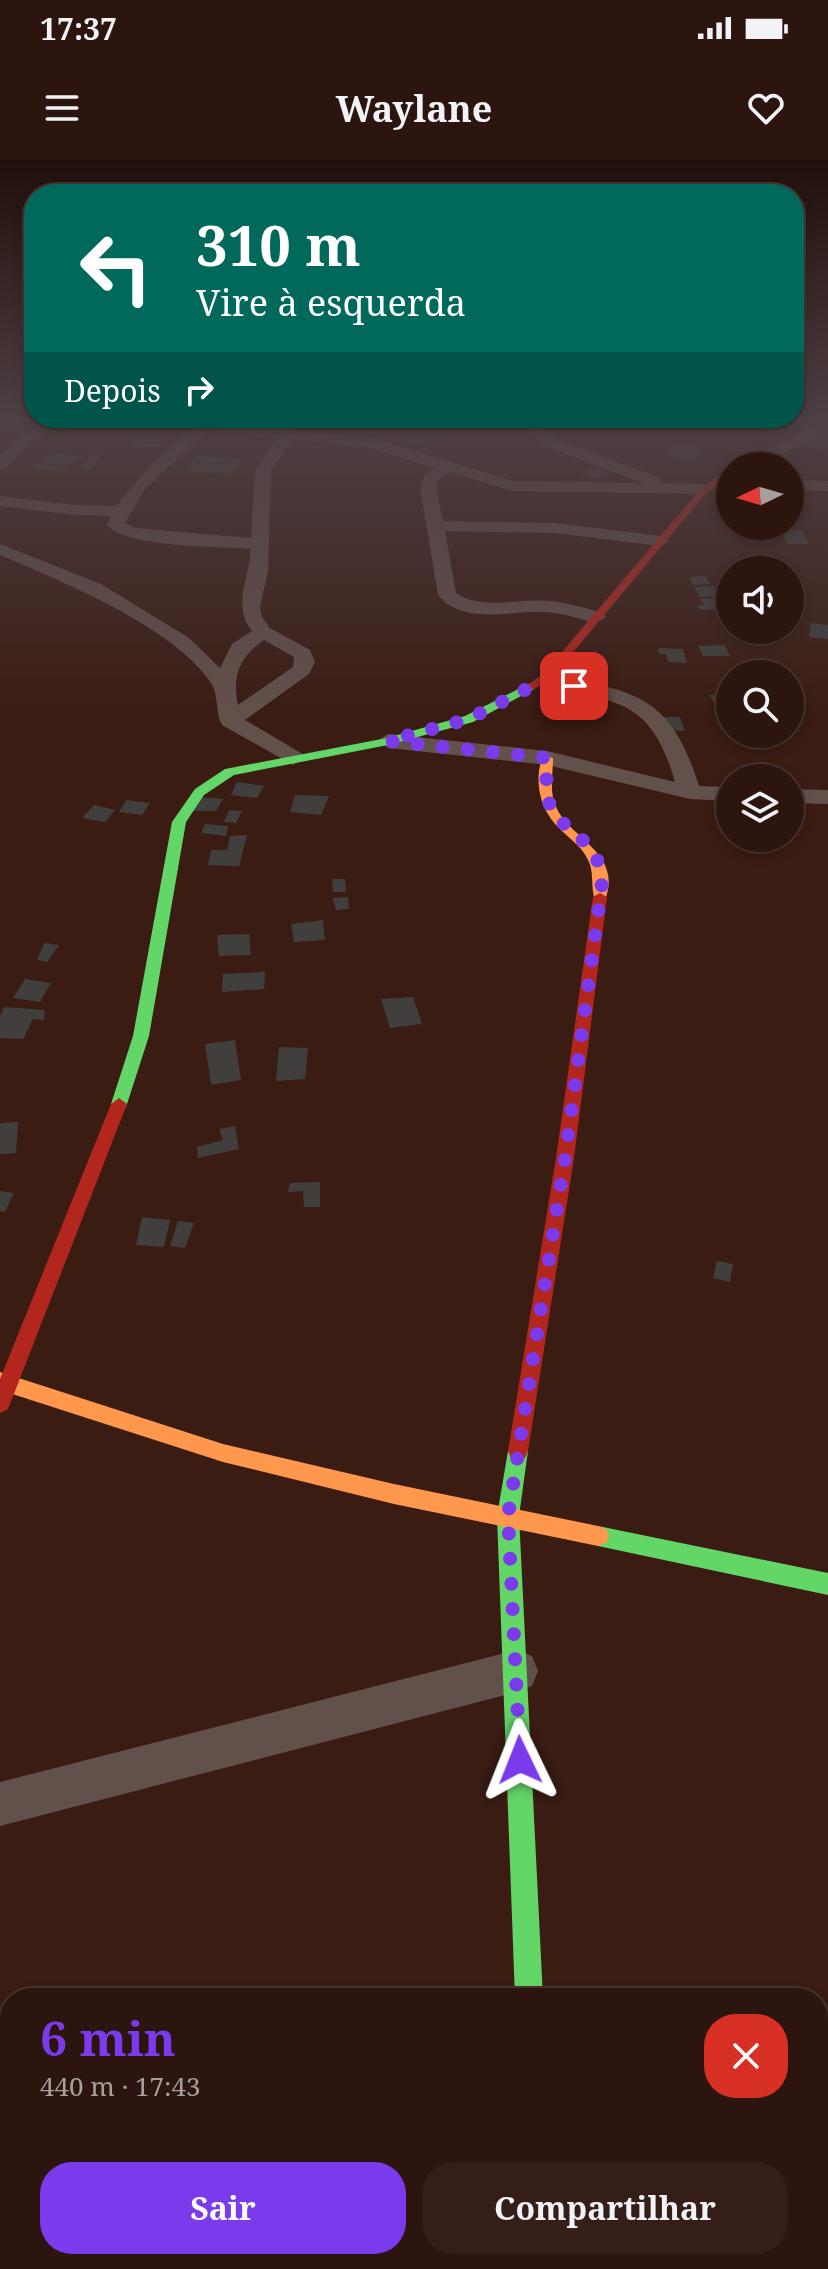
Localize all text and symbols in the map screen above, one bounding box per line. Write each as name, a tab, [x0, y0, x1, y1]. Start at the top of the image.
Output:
text: 17:37	[40, 8, 117, 49]
text: Waylane	[336, 84, 492, 133]
icon: menu	[40, 86, 84, 130]
icon: heart	[744, 86, 788, 130]
text: 310 m	[196, 206, 361, 282]
icon: left	[64, 216, 168, 320]
text: Vire à esquerda	[196, 278, 466, 327]
icon: right	[177, 368, 221, 412]
text: Depois	[64, 370, 161, 411]
north arrow	[716, 452, 804, 540]
map controls	[716, 452, 804, 852]
button: sound	[716, 556, 804, 644]
pin	[540, 652, 608, 720]
button: search	[716, 660, 804, 748]
icon: arrive	[552, 664, 596, 708]
button: layers	[716, 764, 804, 852]
position arrow	[478, 1718, 562, 1802]
text: 6 min	[40, 2005, 176, 2070]
button: close	[704, 2014, 788, 2098]
text: 440 m · 17:43	[40, 2068, 201, 2104]
button: Sair	[40, 2162, 406, 2254]
button: Compartilhar	[422, 2162, 788, 2254]

